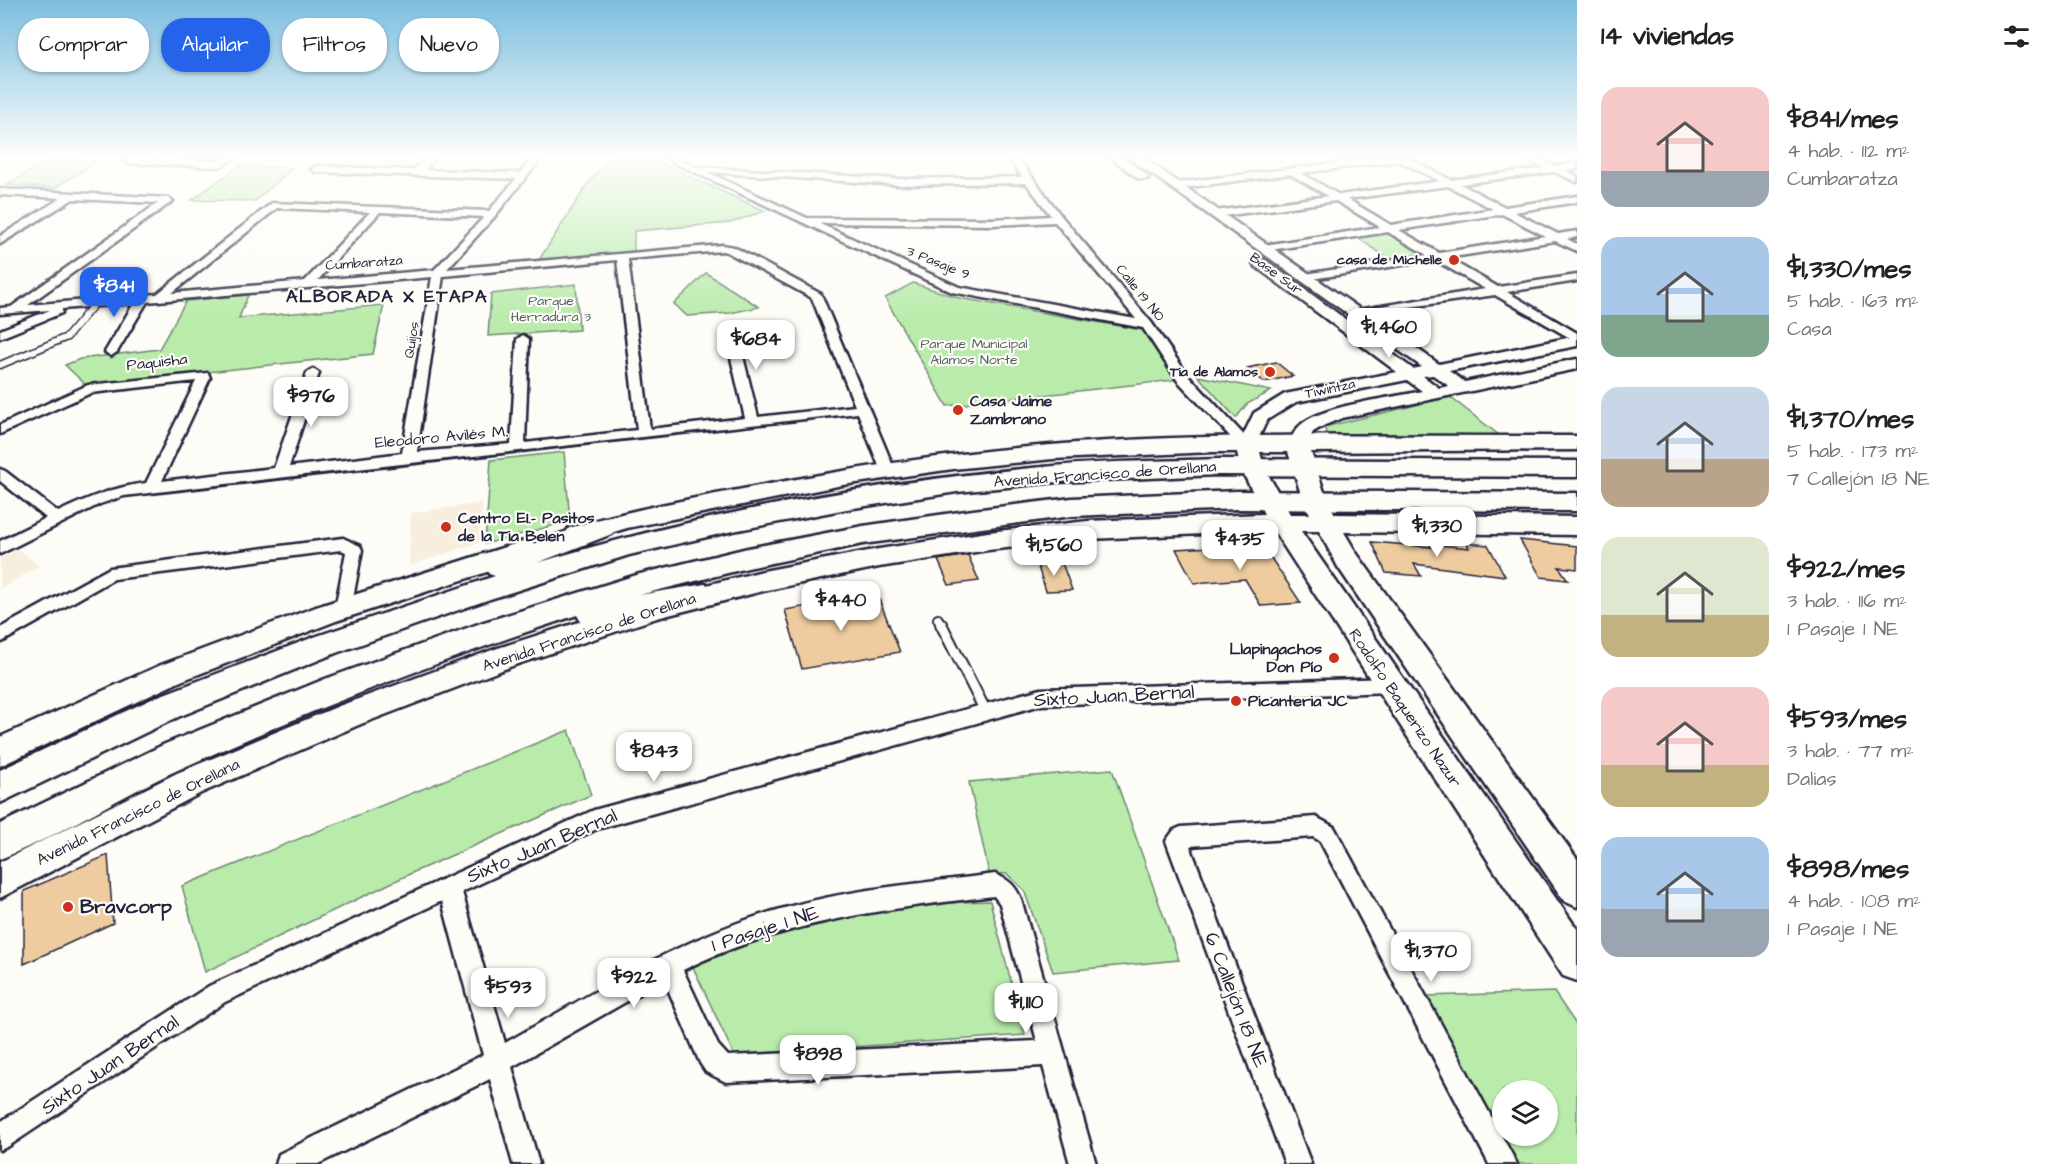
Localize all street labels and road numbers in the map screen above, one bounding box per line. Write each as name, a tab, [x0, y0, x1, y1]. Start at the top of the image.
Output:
street label: 3 Pasaje 9	[903, 241, 973, 285]
street label: Base Sur	[1245, 248, 1307, 300]
street label: Cumbaratza	[325, 250, 403, 276]
street label: Calle 19 NO	[1111, 260, 1169, 326]
street label: Quijos	[399, 320, 425, 360]
street label: Paquisha	[125, 348, 189, 376]
street label: Tiwintza	[1303, 374, 1357, 404]
street label: Eleodoro Avilés M.	[374, 420, 508, 454]
street label: Avenida Francisco de Orellana	[993, 455, 1217, 493]
street label: Avenida Francisco de Orellana	[479, 587, 699, 677]
street label: Rodolfo Baquerizo Nazur	[1344, 624, 1467, 792]
street label: Sixto Juan Bernal	[1033, 678, 1195, 714]
street label: Avenida Francisco de Orellana	[33, 753, 243, 871]
street label: Sixto Juan Bernal	[462, 802, 622, 890]
street label: 1 Pasaje 1 NE	[708, 898, 822, 959]
street label: 6 Callejón 18 NE	[1197, 928, 1275, 1072]
street label: Sixto Juan Bernal	[35, 1008, 185, 1122]

